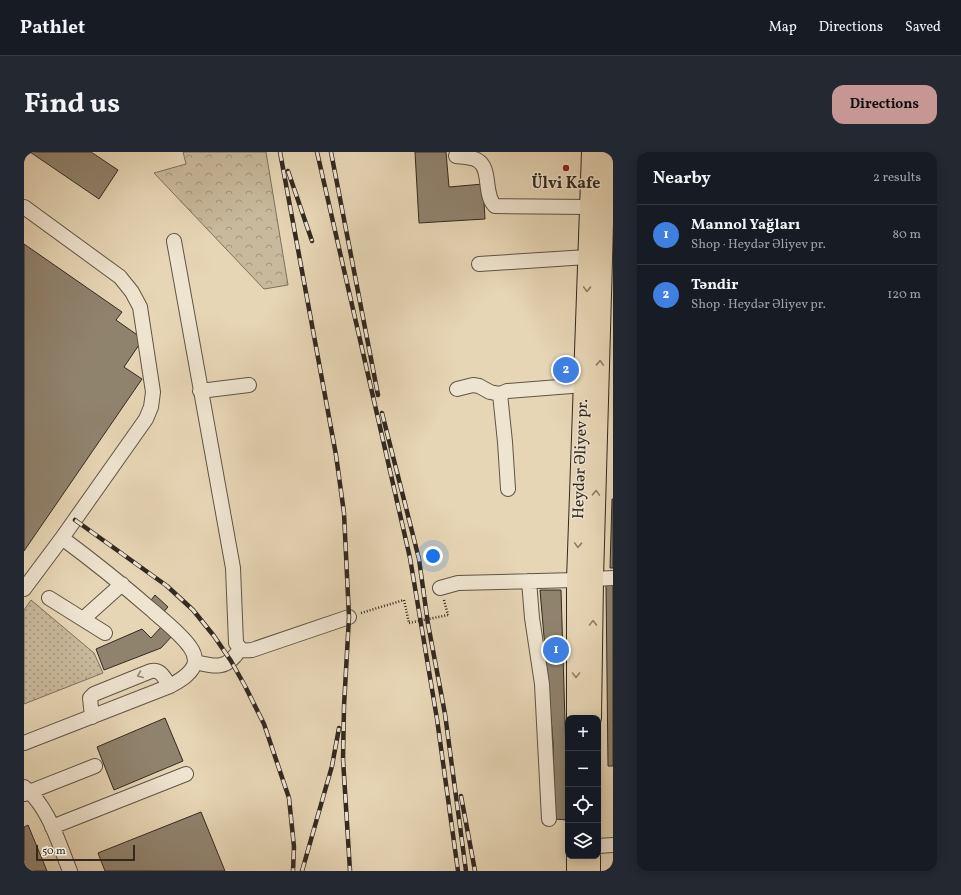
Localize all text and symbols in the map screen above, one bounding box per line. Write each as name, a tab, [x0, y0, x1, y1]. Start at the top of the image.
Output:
text: Pathlet	[20, 15, 85, 41]
text: Map	[769, 18, 797, 37]
text: Directions	[819, 18, 883, 37]
text: Saved	[905, 18, 941, 37]
text: Find us	[24, 85, 120, 124]
button: Directions	[832, 85, 937, 124]
marker: Ülvi Kafe	[561, 163, 571, 173]
text: Nearby	[653, 167, 711, 190]
text: 2 results	[873, 169, 921, 187]
place label: Ülvi Kafe	[532, 173, 600, 195]
text: Mannol Yağları	[691, 215, 800, 236]
text: 1	[663, 226, 669, 244]
text: 80 m	[892, 226, 921, 244]
text: Shop · Heydər Əliyev pr.	[691, 236, 826, 254]
text: Təndir	[691, 275, 738, 296]
one-way arrow	[582, 286, 591, 292]
text: 2	[663, 286, 669, 304]
text: 120 m	[887, 286, 921, 304]
text: Shop · Heydər Əliyev pr.	[691, 296, 826, 314]
pin: 2	[553, 355, 579, 385]
one-way arrow	[596, 360, 604, 366]
street label: Heydər Əliyev pr.	[568, 399, 594, 519]
one-way arrow	[592, 490, 601, 496]
one-way arrow	[573, 542, 582, 548]
your location	[423, 546, 443, 566]
one-way arrow	[589, 620, 597, 626]
pin: 1	[543, 635, 569, 665]
one-way arrow	[136, 671, 143, 679]
one-way arrow	[572, 672, 580, 678]
map controls	[565, 715, 601, 859]
button: +	[565, 715, 601, 751]
button: −	[565, 751, 601, 787]
button: locate	[565, 787, 601, 823]
button: layers	[565, 823, 601, 859]
scale bar	[36, 843, 135, 862]
text: 50 m	[42, 844, 66, 859]

